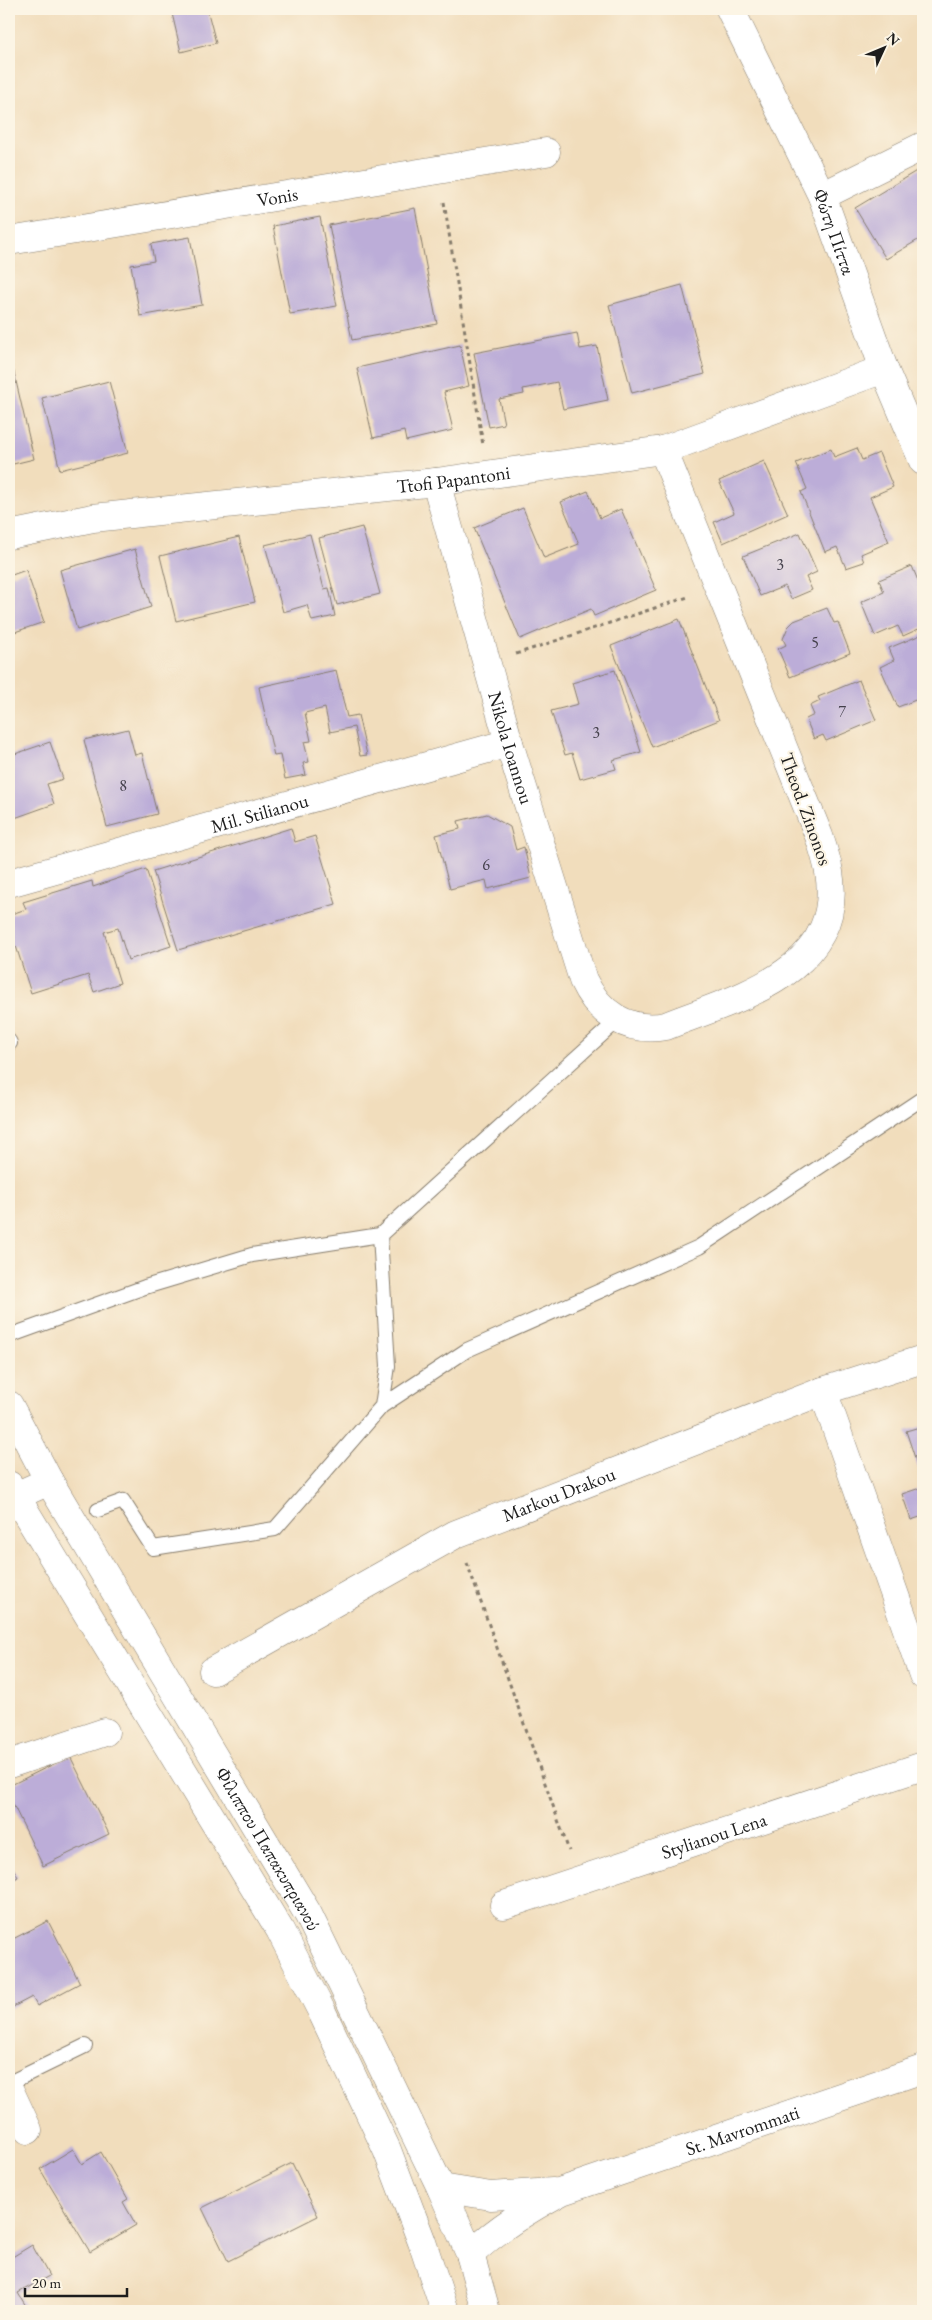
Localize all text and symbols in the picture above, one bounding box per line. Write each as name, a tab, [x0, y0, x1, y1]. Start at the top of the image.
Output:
north arrow	[860, 22, 910, 72]
text: N	[883, 29, 904, 50]
street label: Vonis	[255, 181, 300, 212]
street label: Φώτη Πίττα	[808, 184, 862, 278]
street label: Ttofi Papantoni	[395, 459, 512, 499]
house number: 3	[776, 554, 784, 575]
house number: 5	[811, 632, 819, 653]
street label: Nikola Ioannou	[483, 688, 540, 807]
house number: 7	[838, 701, 846, 722]
house number: 3	[592, 722, 600, 743]
street label: Theod. Zinonos	[774, 749, 838, 869]
house number: 8	[119, 775, 127, 796]
street label: Mil. Stilianou	[208, 787, 311, 838]
house number: 6	[482, 854, 490, 875]
street label: Markou Drakou	[498, 1461, 619, 1527]
street label: Φίλιππου Παπακυπριανού	[210, 1762, 327, 1935]
street label: Stylianou Lena	[658, 1806, 770, 1865]
street label: St. Mavrommati	[682, 2099, 803, 2161]
scale bar	[25, 2265, 128, 2297]
text: 20 m	[32, 2273, 61, 2292]

